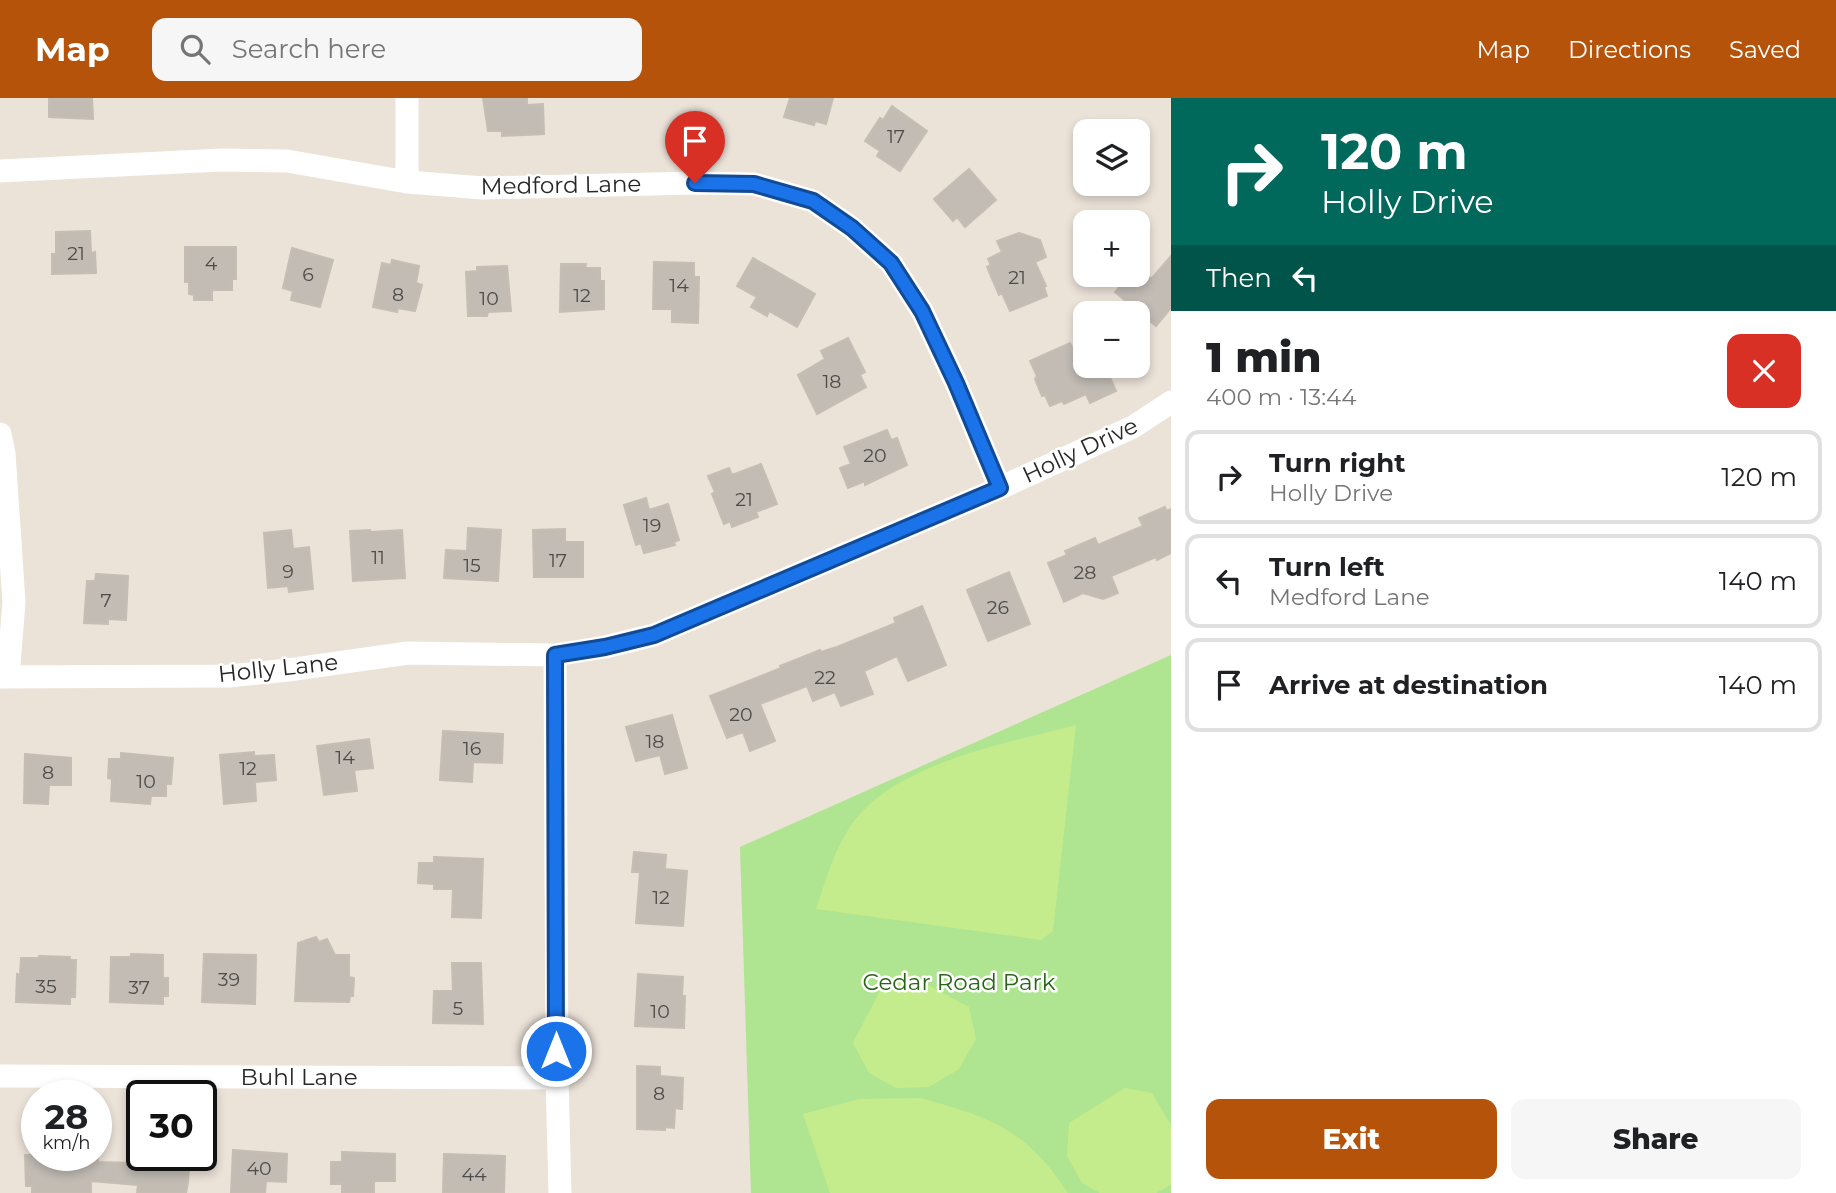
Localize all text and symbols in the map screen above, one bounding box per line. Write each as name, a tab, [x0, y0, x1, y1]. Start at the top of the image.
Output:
search box	[152, 18, 642, 81]
text: Map	[35, 29, 110, 69]
icon: search	[176, 30, 214, 68]
text: Search here	[232, 33, 386, 65]
text: Map	[1477, 35, 1530, 64]
text: Directions	[1568, 35, 1691, 64]
text: Saved	[1729, 35, 1801, 64]
pin	[665, 111, 725, 183]
map controls	[1073, 119, 1150, 378]
button: layers	[1073, 119, 1150, 196]
icon: arrive	[676, 122, 714, 160]
text: 120 m	[1321, 122, 1468, 181]
house number: 17	[887, 125, 905, 148]
icon: right	[1206, 126, 1297, 217]
street label: Medford Lane	[480, 170, 642, 200]
text: Holly Drive	[1321, 182, 1494, 221]
button: +	[1073, 210, 1150, 287]
house number: 21	[67, 242, 85, 265]
house number: 4	[205, 252, 218, 275]
icon: left	[1286, 259, 1324, 297]
text: Then	[1206, 262, 1272, 294]
house number: 6	[302, 263, 314, 286]
house number: 21	[1008, 266, 1026, 289]
house number: 14	[669, 274, 689, 297]
house number: 8	[392, 283, 404, 306]
house number: 12	[573, 284, 591, 307]
house number: 10	[479, 287, 499, 310]
button: −	[1073, 301, 1150, 378]
text: 1 min	[1206, 331, 1322, 383]
button: close	[1727, 334, 1801, 408]
house number: 18	[823, 370, 841, 393]
text: 400 m · 13:44	[1206, 383, 1357, 411]
street label: Holly Drive	[1018, 411, 1142, 489]
house number: 20	[863, 444, 887, 467]
text: Turn right	[1269, 447, 1405, 479]
icon: right	[1210, 458, 1248, 496]
text: 120 m	[1721, 461, 1797, 493]
text: Holly Drive	[1269, 479, 1393, 507]
house number: 21	[735, 488, 753, 511]
house number: 19	[643, 514, 661, 537]
house number: 11	[371, 546, 385, 569]
house number: 17	[549, 549, 567, 572]
text: Turn left	[1269, 551, 1385, 583]
house number: 15	[463, 554, 481, 577]
house number: 9	[282, 560, 294, 583]
house number: 28	[1074, 561, 1096, 584]
icon: left	[1210, 562, 1248, 600]
text: 140 m	[1719, 565, 1797, 597]
text: Medford Lane	[1269, 583, 1430, 611]
house number: 7	[100, 589, 112, 612]
house number: 26	[987, 596, 1009, 619]
street label: Holly Lane	[217, 648, 339, 688]
house number: 22	[814, 666, 836, 689]
icon: arrive	[1210, 666, 1248, 704]
text: Arrive at destination	[1269, 669, 1548, 701]
text: 140 m	[1719, 669, 1797, 701]
house number: 20	[729, 703, 753, 726]
house number: 18	[646, 730, 664, 753]
house number: 16	[463, 737, 481, 760]
house number: 14	[335, 746, 355, 769]
house number: 12	[239, 757, 257, 780]
house number: 8	[42, 761, 54, 784]
house number: 10	[136, 770, 156, 793]
house number: 12	[652, 886, 670, 909]
house number: 39	[218, 968, 240, 991]
park label: Cedar Road Park	[863, 968, 1056, 996]
house number: 35	[35, 975, 57, 998]
house number: 37	[128, 976, 150, 999]
house number: 5	[453, 997, 464, 1020]
house number: 10	[650, 1000, 670, 1023]
position arrow	[519, 1014, 593, 1088]
street label: Buhl Lane	[240, 1063, 358, 1091]
speed limit sign: 30	[126, 1080, 217, 1171]
house number: 8	[653, 1082, 665, 1105]
text: 28	[45, 1095, 88, 1138]
button: Exit	[1206, 1099, 1497, 1179]
button: Share	[1511, 1099, 1801, 1179]
text: km/h	[42, 1132, 91, 1154]
house number: 40	[246, 1157, 272, 1180]
house number: 44	[461, 1163, 487, 1186]

